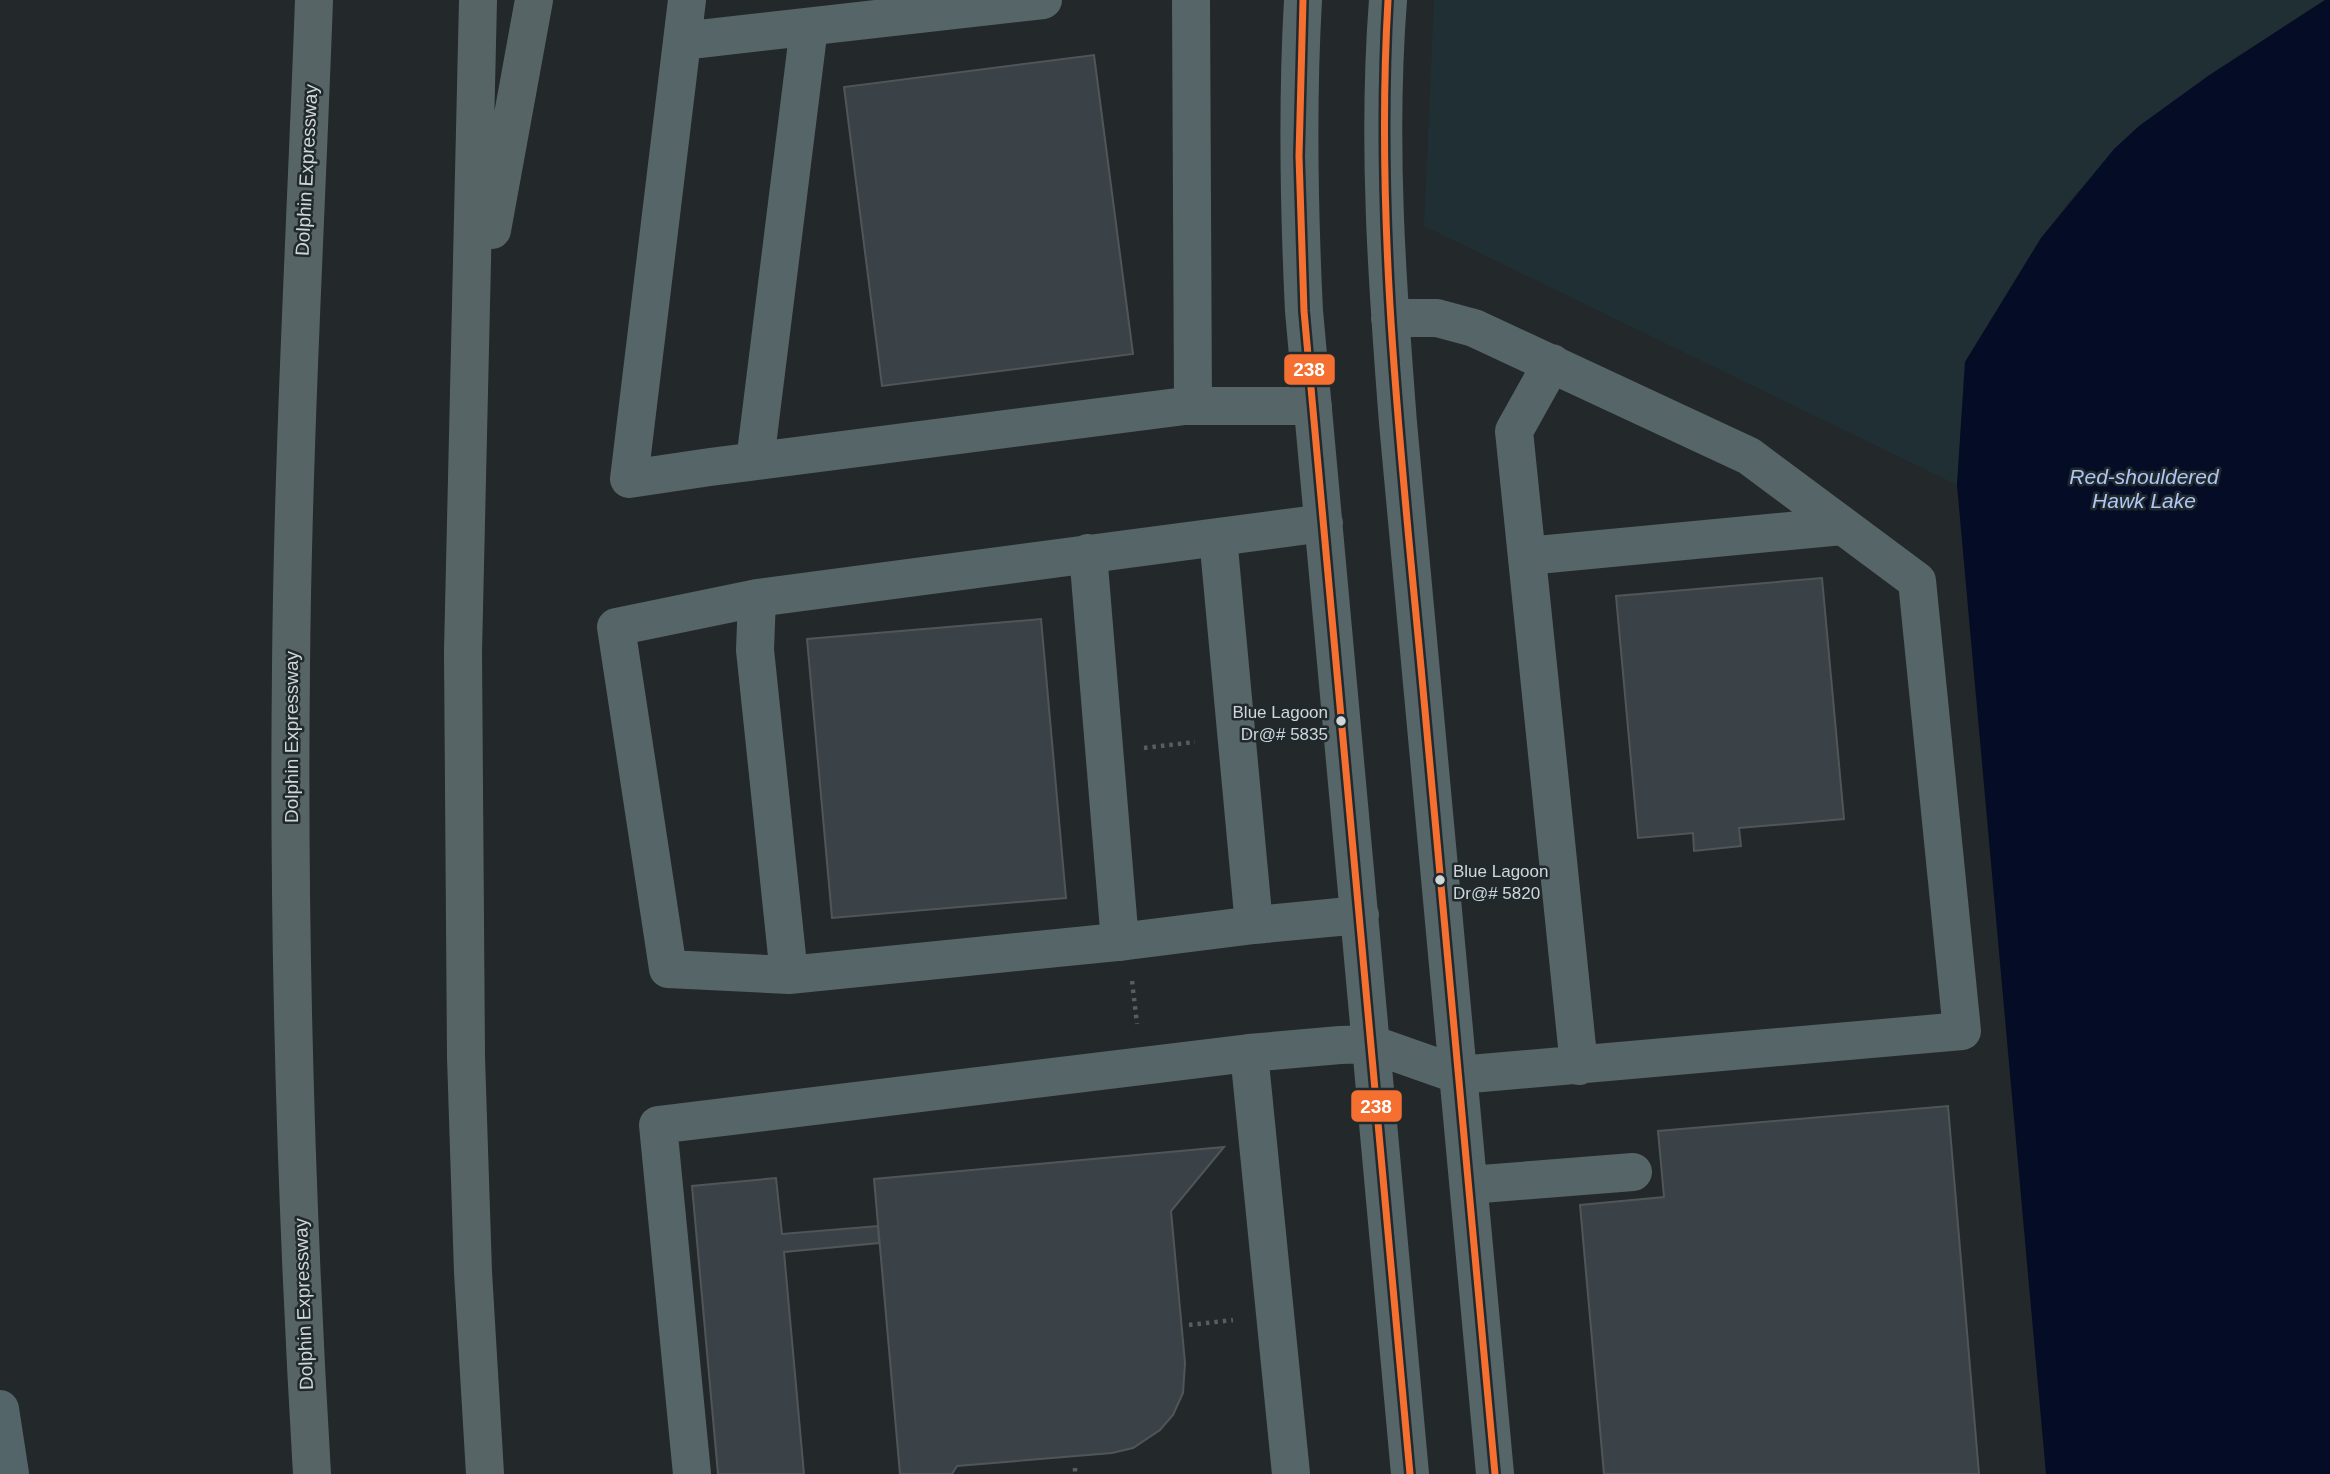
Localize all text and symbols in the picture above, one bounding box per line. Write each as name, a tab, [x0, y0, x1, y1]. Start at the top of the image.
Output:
street label: Dolphin Expressway	[292, 83, 322, 257]
line badge: 238	[1283, 353, 1336, 386]
text: 238	[1293, 359, 1325, 380]
water label: Red-shouldered Hawk Lake	[2069, 465, 2220, 512]
street label: Dolphin Expressway	[281, 650, 302, 823]
place label: Blue Lagoon Dr@# 5835	[1233, 703, 1328, 744]
marker: Blue Lagoon Dr@# 5835	[1334, 714, 1348, 728]
place label: Blue Lagoon Dr@# 5820	[1453, 862, 1548, 903]
marker: Blue Lagoon Dr@# 5820	[1433, 873, 1447, 887]
line badge: 238	[1350, 1089, 1403, 1123]
text: 238	[1360, 1096, 1392, 1117]
street label: Dolphin Expressway	[290, 1217, 317, 1390]

